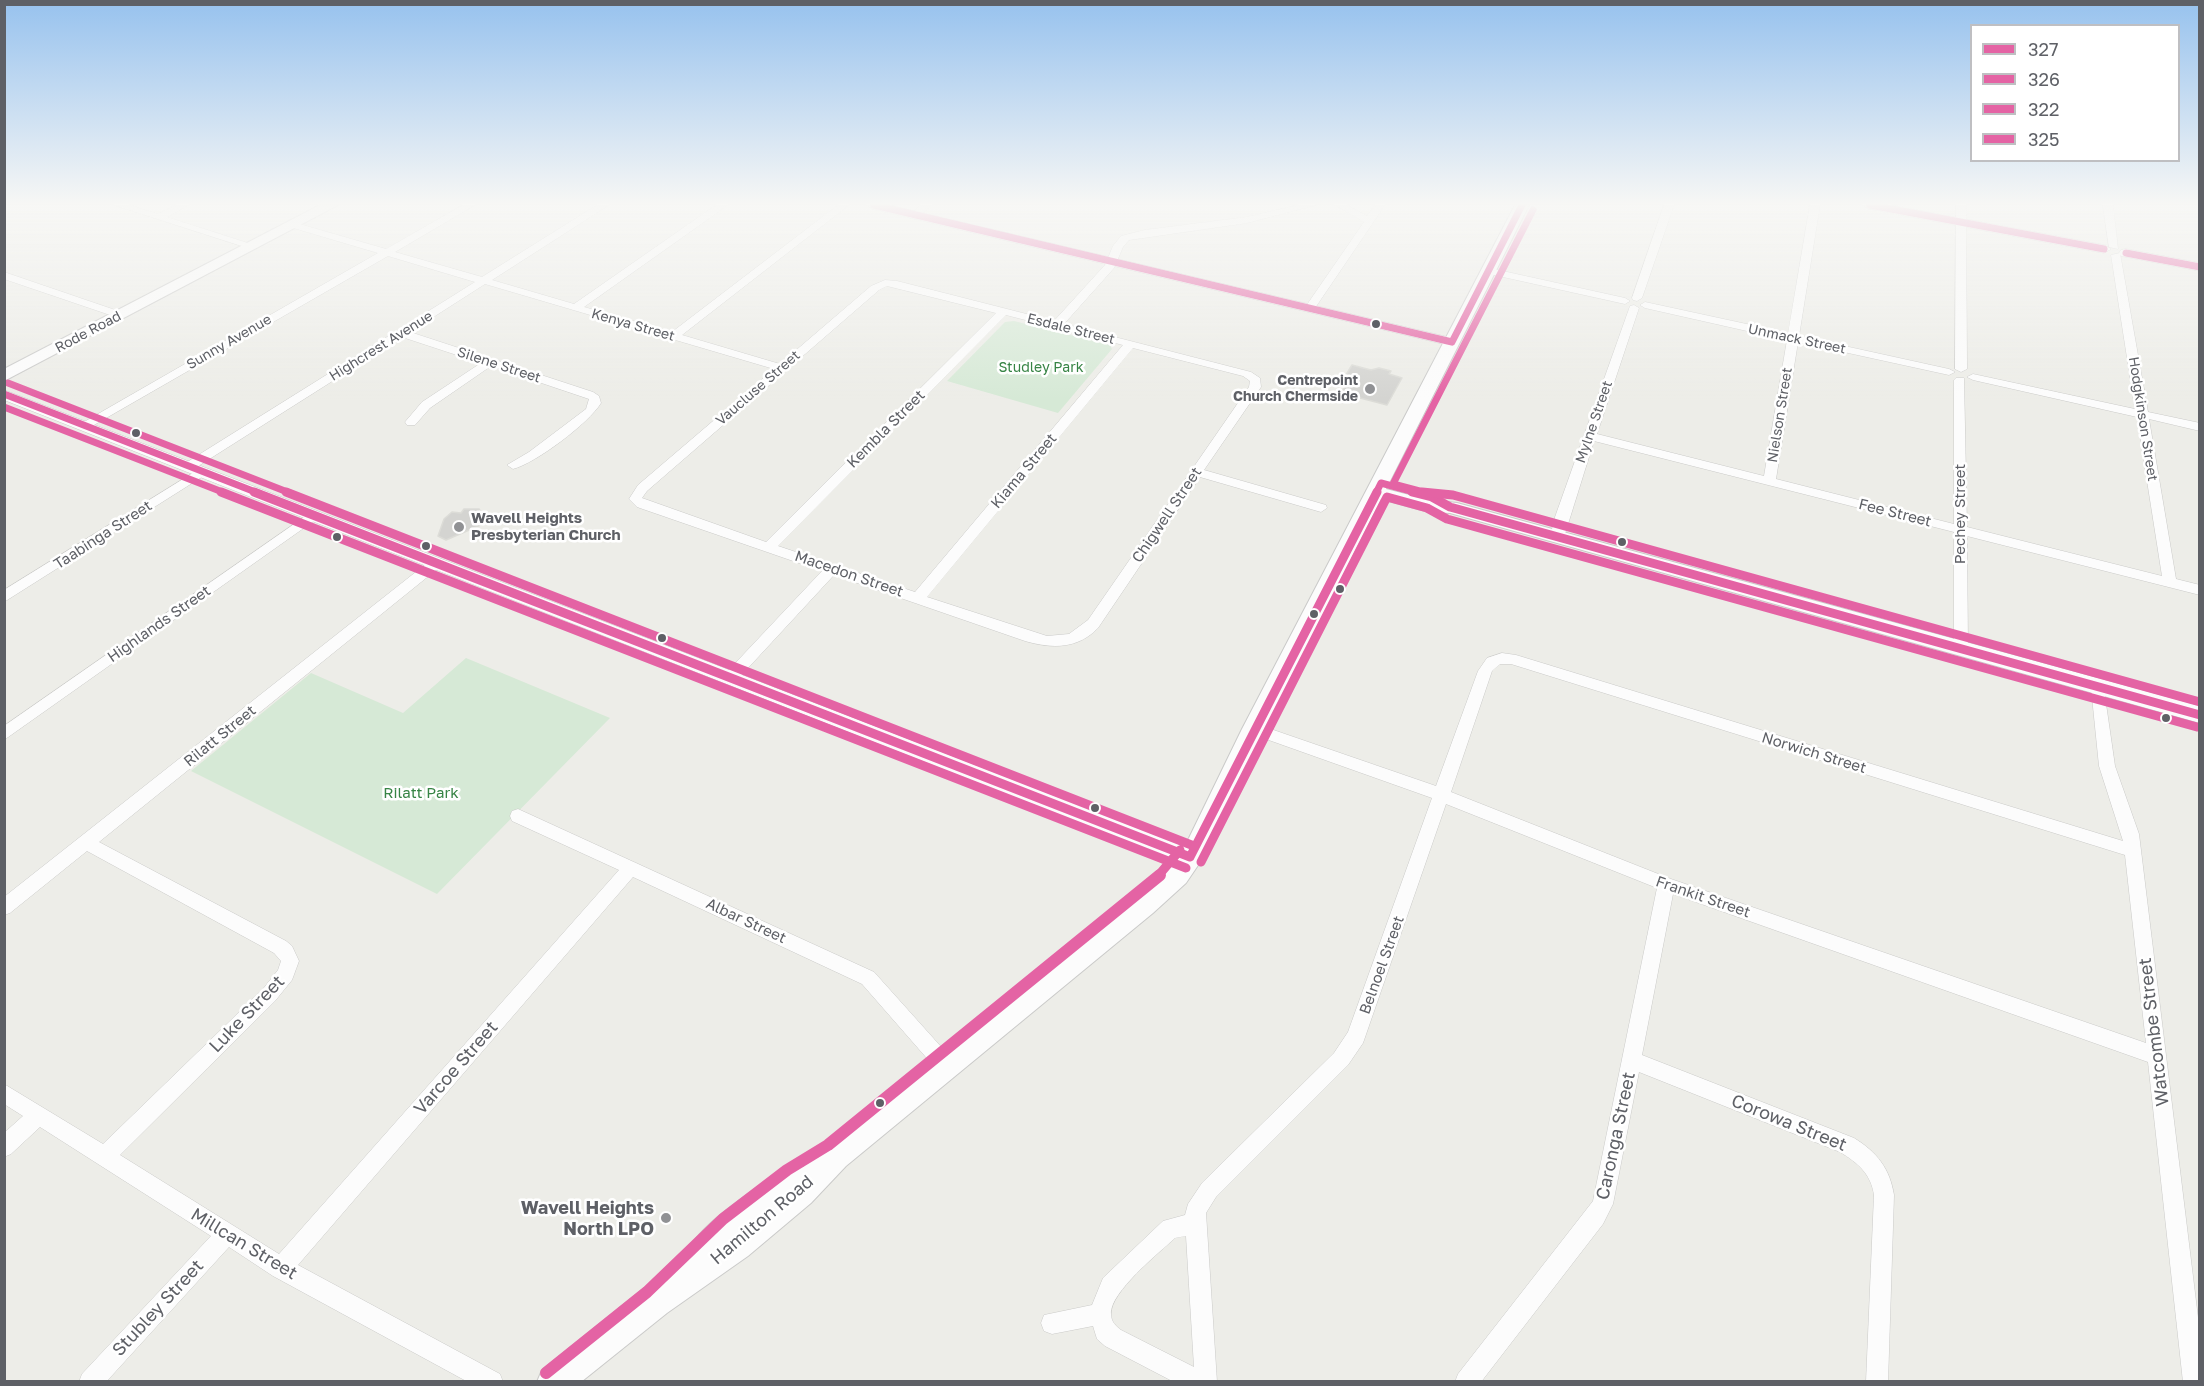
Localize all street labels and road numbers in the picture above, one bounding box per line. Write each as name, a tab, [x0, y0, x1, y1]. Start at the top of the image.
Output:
street label: Kenya Street	[589, 305, 677, 345]
street label: Highcrest Avenue	[326, 307, 436, 385]
street label: Rode Road	[52, 308, 124, 356]
street label: Esdale Street	[1025, 310, 1117, 348]
street label: Sunny Avenue	[184, 311, 274, 373]
street label: Unmack Street	[1747, 320, 1847, 358]
street label: Silene Street	[455, 344, 543, 386]
street label: Vaucluse Street	[712, 347, 804, 429]
street label: Hodgkinson Street	[2125, 356, 2161, 482]
street label: Nielson Street	[1764, 366, 1796, 464]
street label: Mylne Street	[1572, 379, 1616, 465]
street label: Kembla Street	[843, 386, 929, 472]
street label: Kiama Street	[987, 430, 1061, 512]
street label: Chigwell Street	[1128, 464, 1206, 566]
street label: Pechey Street	[1951, 464, 1969, 564]
street label: Fee Street	[1857, 495, 1933, 531]
street label: Taabinga Street	[51, 497, 155, 573]
street label: Macedon Street	[792, 547, 906, 601]
street label: Highlands Street	[104, 582, 214, 666]
street label: Rilatt Street	[180, 702, 260, 770]
street label: Norwich Street	[1760, 729, 1868, 777]
street label: Frankit Street	[1653, 872, 1753, 922]
street label: Albar Street	[703, 895, 789, 947]
street label: Belnoel Street	[1356, 913, 1408, 1017]
street label: Watcombe Street	[2134, 956, 2174, 1108]
street label: Luke Street	[205, 971, 289, 1057]
street label: Varcoe Street	[410, 1017, 502, 1119]
street label: Caronga Street	[1592, 1070, 1640, 1202]
street label: Corowa Street	[1728, 1090, 1850, 1156]
street label: Hamilton Road	[706, 1171, 818, 1269]
street label: Millcan Street	[187, 1204, 301, 1284]
street label: Stubley Street	[108, 1255, 208, 1361]

